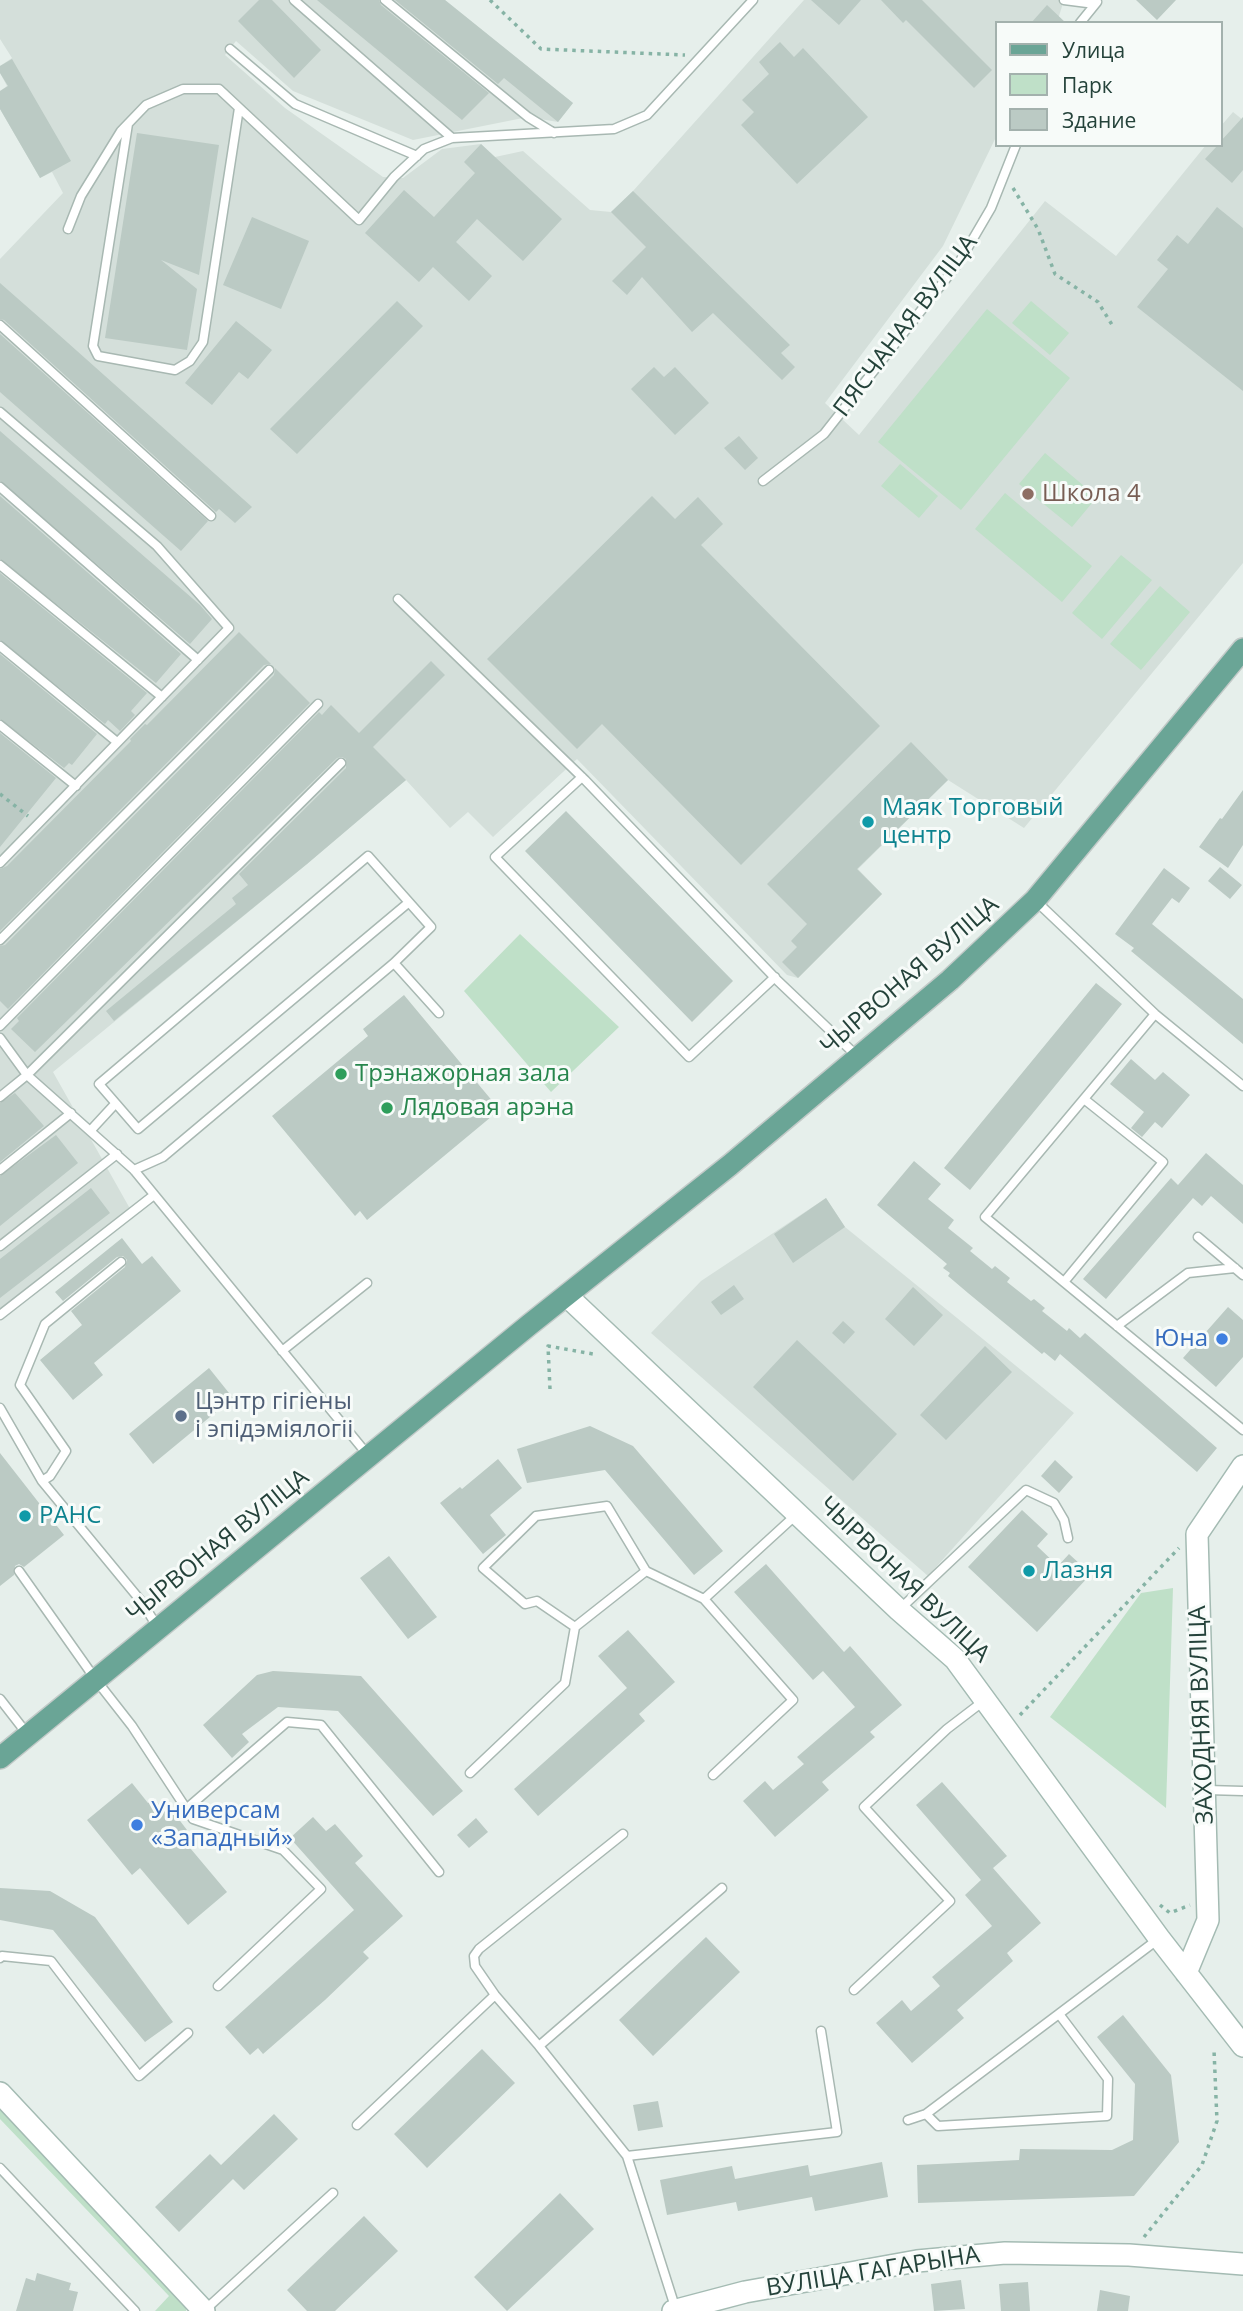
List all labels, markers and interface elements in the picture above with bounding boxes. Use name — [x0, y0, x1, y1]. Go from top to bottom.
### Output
legend — [995, 21, 1222, 147]
text: Улица — [1062, 36, 1125, 64]
text: Парк — [1062, 71, 1113, 99]
text: Здание — [1062, 106, 1136, 134]
street label: ПЯСЧАНАЯ ВУЛІЦА — [828, 229, 984, 423]
place label: Школа 4 — [1042, 480, 1141, 508]
marker: Школа 4 — [1020, 486, 1036, 502]
place label: Маяк Торговый центр — [882, 794, 1063, 850]
marker: Маяк Торговый центр — [860, 814, 876, 830]
street label: ЧЫРВОНАЯ ВУЛІЦА — [815, 891, 1005, 1061]
place label: Трэнажорная зала — [355, 1060, 570, 1088]
marker: Трэнажорная зала — [333, 1066, 349, 1082]
place label: Лядовая арэна — [401, 1094, 574, 1122]
marker: Лядовая арэна — [379, 1100, 395, 1116]
place label: Юна — [1154, 1325, 1208, 1353]
marker: Юна — [1214, 1331, 1230, 1347]
place label: Цэнтр гігіены і эпідэміялогіі — [195, 1388, 353, 1444]
marker: Цэнтр гігіены і эпідэміялогіі — [173, 1408, 189, 1424]
street label: ЧЫРВОНАЯ ВУЛІЦА — [121, 1463, 315, 1629]
street label: ЧЫРВОНАЯ ВУЛІЦА — [812, 1491, 996, 1669]
place label: РАНС — [39, 1502, 101, 1530]
marker: РАНС — [17, 1508, 33, 1524]
place label: Лазня — [1043, 1557, 1113, 1585]
marker: Лазня — [1021, 1563, 1037, 1579]
street label: ЗАХОДНЯЯ ВУЛІЦА — [1184, 1605, 1220, 1825]
place label: Универсам «Западный» — [151, 1797, 293, 1853]
marker: Универсам «Западный» — [129, 1817, 145, 1833]
street label: ВУЛІЦА ГАГАРЫНА — [764, 2241, 982, 2303]

